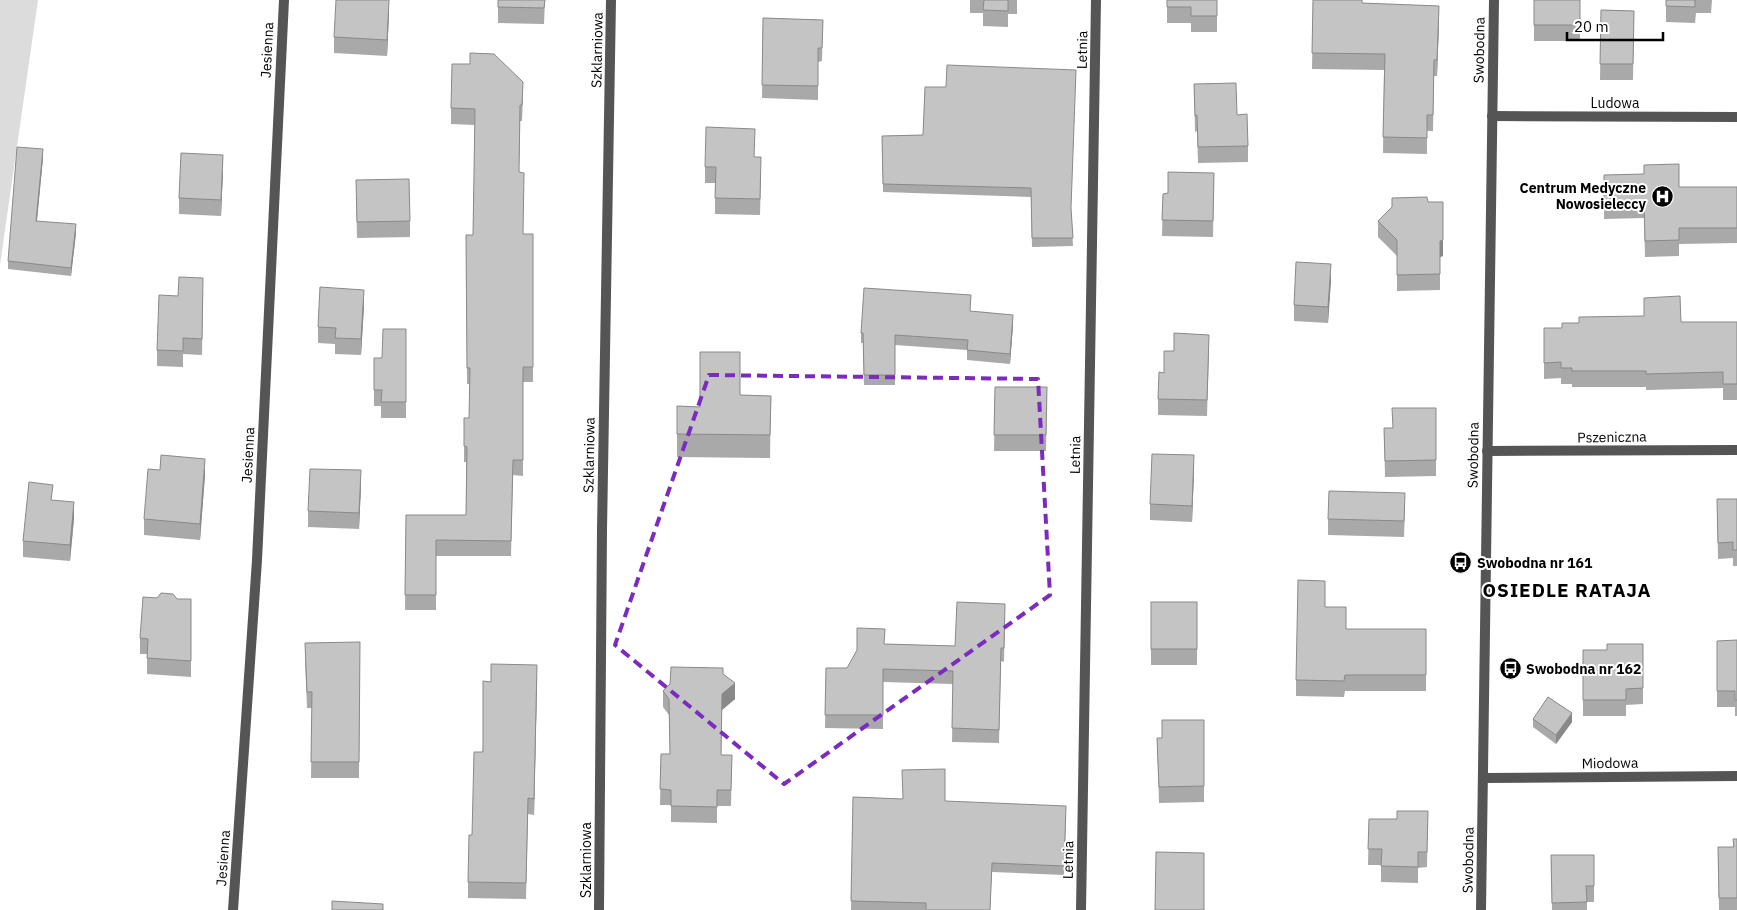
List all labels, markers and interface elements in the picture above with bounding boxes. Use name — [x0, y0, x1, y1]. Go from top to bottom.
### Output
scale bar — [1567, 10, 1663, 42]
street label: Szklarniowa — [587, 11, 607, 88]
street label: Swobodna — [1469, 16, 1489, 83]
text: 20 m — [1574, 17, 1609, 36]
street label: Jesienna — [257, 21, 277, 79]
street label: Letnia — [1073, 30, 1091, 69]
street label: Ludowa — [1591, 94, 1640, 112]
place label: Centrum Medyczne Nowosieleccy — [1520, 179, 1647, 213]
hospital icon: Centrum Medyczne Nowosieleccy — [1650, 184, 1674, 208]
street label: Szklarniowa — [579, 416, 599, 493]
street label: Swobodna — [1463, 421, 1483, 488]
street label: Jesienna — [238, 426, 258, 484]
street label: Pszeniczna — [1577, 427, 1647, 447]
street label: Letnia — [1066, 435, 1084, 474]
bus stop icon: Swobodna nr 161 — [1449, 551, 1473, 575]
place label: Swobodna nr 161 — [1477, 554, 1593, 572]
district label: OSIEDLE RATAJA — [1483, 578, 1651, 602]
bus stop icon: Swobodna nr 162 — [1498, 657, 1522, 681]
place label: Swobodna nr 162 — [1526, 660, 1641, 678]
street label: Miodowa — [1581, 753, 1639, 772]
street label: Szklarniowa — [577, 822, 595, 898]
street label: Swobodna — [1458, 826, 1478, 893]
street label: Jesienna — [212, 829, 234, 887]
street label: Letnia — [1059, 840, 1077, 879]

